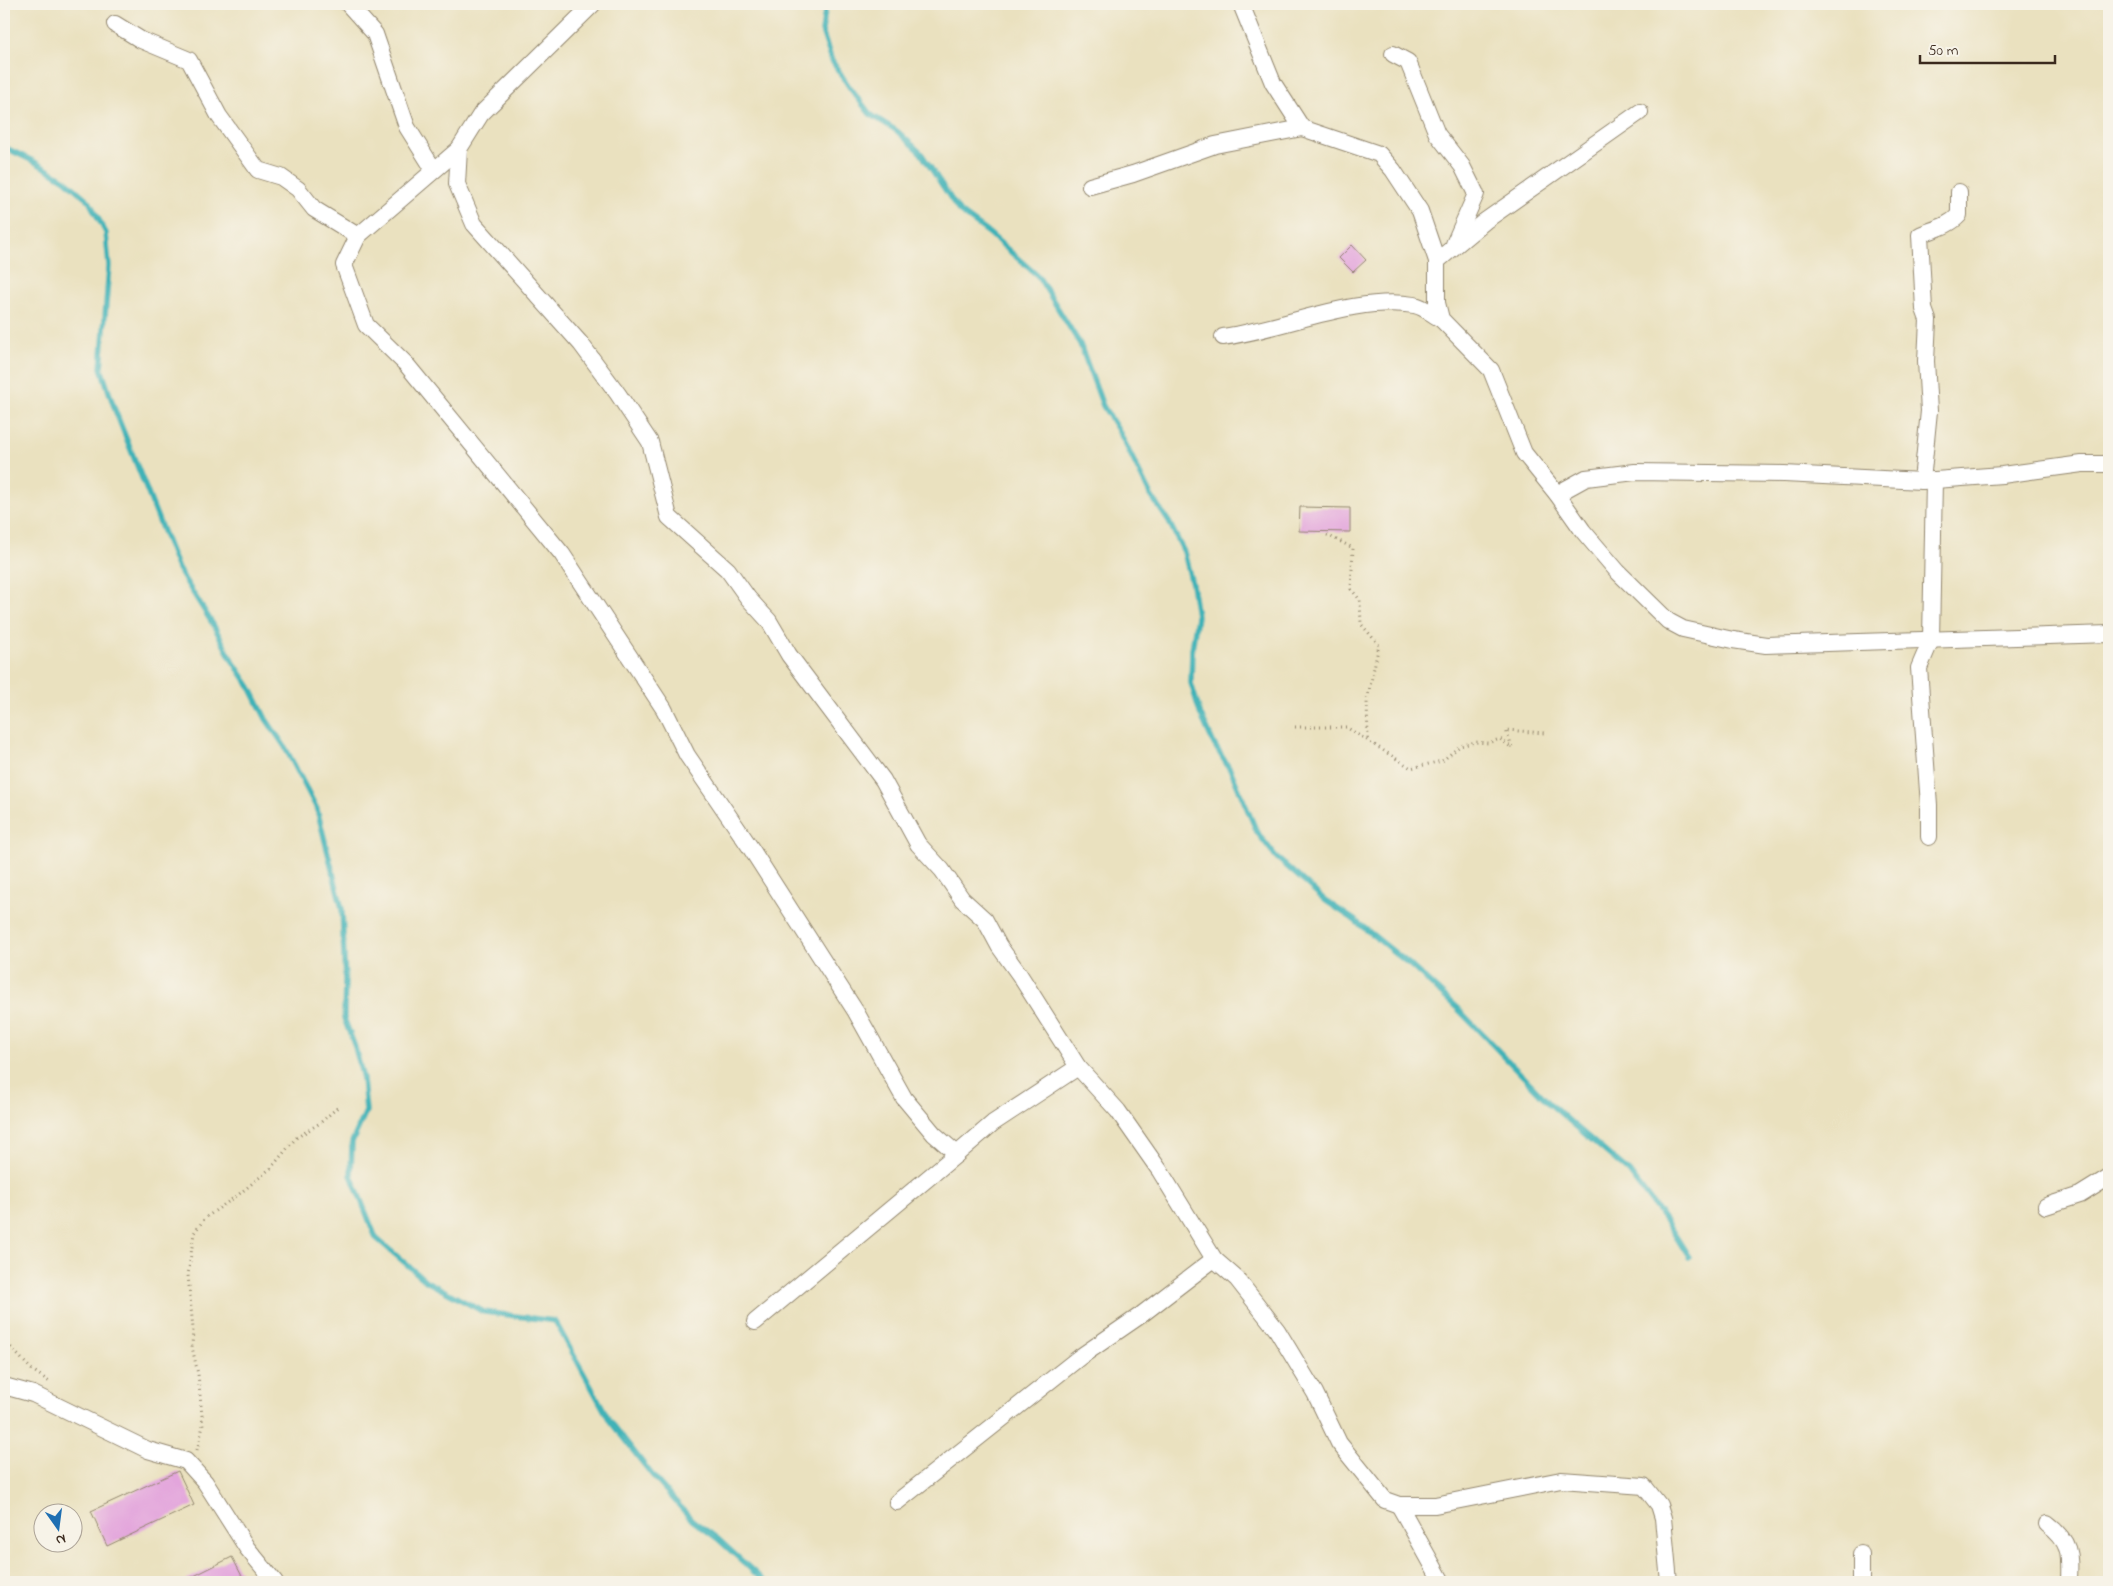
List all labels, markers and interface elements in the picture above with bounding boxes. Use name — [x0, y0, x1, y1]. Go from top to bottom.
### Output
scale bar — [1920, 32, 2056, 64]
text: 50 m — [1928, 40, 1959, 62]
north arrow — [32, 1504, 82, 1554]
text: N — [54, 1528, 68, 1550]

